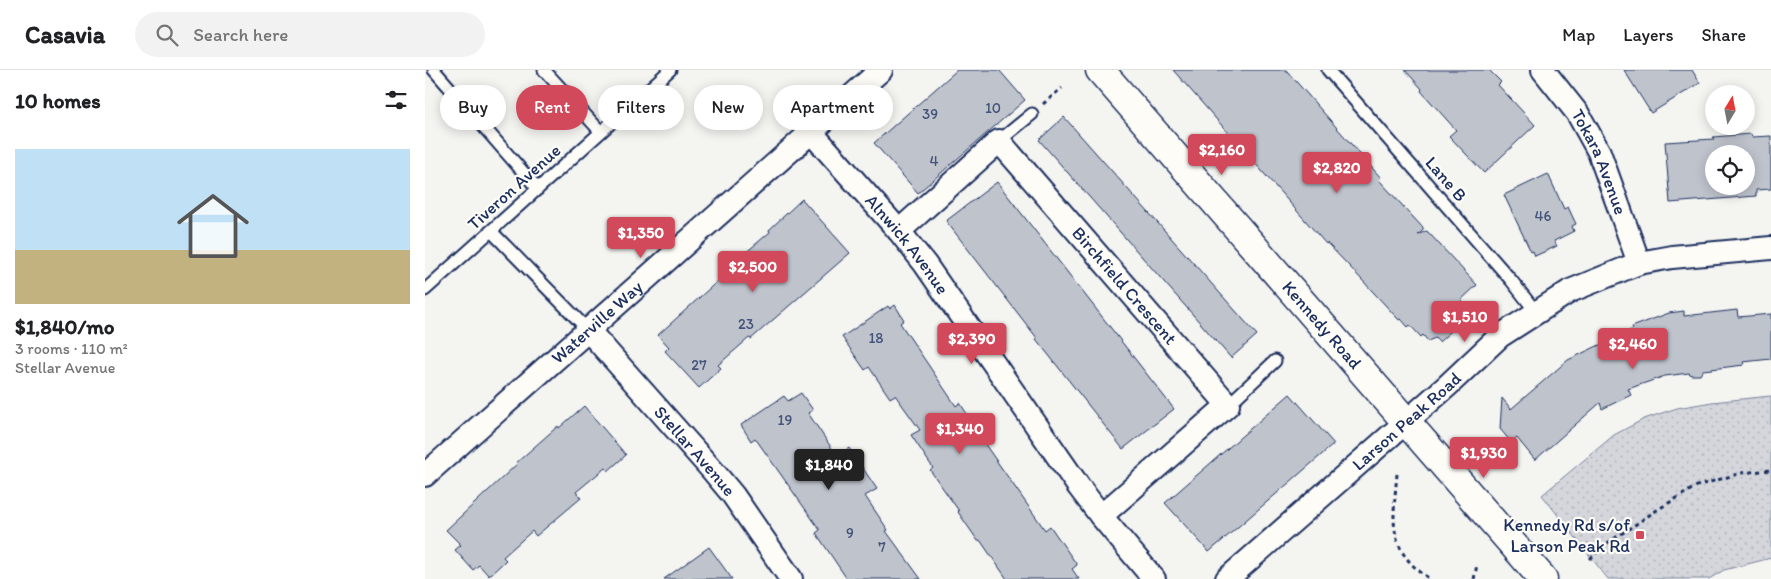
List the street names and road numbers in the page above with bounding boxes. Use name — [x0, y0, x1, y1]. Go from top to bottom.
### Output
street label: Tokara Avenue — [1567, 105, 1632, 218]
street label: Tiveron Avenue — [463, 139, 565, 235]
street label: Lane B — [1420, 152, 1472, 206]
street label: Alnwick Avenue — [861, 190, 954, 299]
street label: Birchfield Crescent — [1067, 222, 1182, 349]
street label: Waterville Way — [547, 276, 648, 369]
street label: Kennedy Road — [1278, 276, 1366, 374]
street label: Larson Peak Road — [1347, 367, 1466, 475]
street label: Stellar Avenue — [649, 401, 740, 501]

